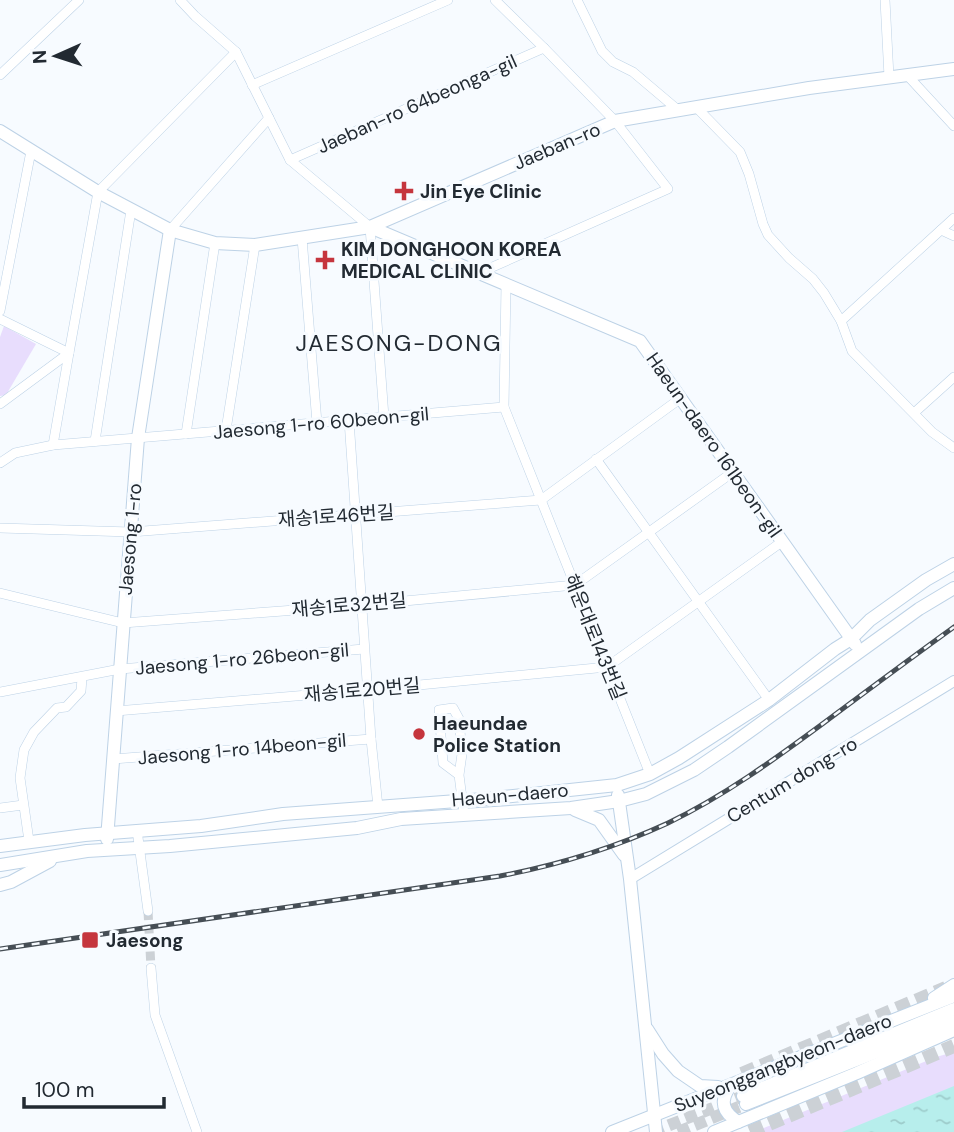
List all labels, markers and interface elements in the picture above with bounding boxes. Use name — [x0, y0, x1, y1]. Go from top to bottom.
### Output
north arrow — [21, 21, 91, 91]
text: N — [27, 49, 52, 64]
street label: Jaeban-ro 64beonga-gil — [313, 49, 521, 159]
street label: Jaeban-ro — [510, 117, 604, 175]
place label: Jin Eye Clinic — [420, 179, 542, 204]
marker: Jin Eye Clinic — [394, 181, 414, 201]
place label: KIM DONGHOON KOREA MEDICAL CLINIC — [341, 237, 562, 284]
marker: KIM DONGHOON KOREA MEDICAL CLINIC — [315, 250, 335, 270]
district label: JAESONG-DONG — [296, 328, 502, 358]
street label: Haeun-daero 161beon-gil — [641, 348, 787, 542]
street label: Jaesong 1-ro 60beon-gil — [212, 401, 430, 445]
street label: Jaesong 1-ro — [113, 482, 147, 596]
street label: 재송1로46번길 — [277, 499, 395, 533]
street label: 해운대로143번길 — [558, 570, 632, 704]
street label: 재송1로32번길 — [290, 588, 408, 622]
street label: Jaesong 1-ro 26beon-gil — [134, 637, 350, 681]
street label: 재송1로20번길 — [303, 672, 421, 708]
place label: Haeundae Police Station — [433, 711, 561, 758]
marker: Haeundae Police Station — [411, 726, 427, 742]
street label: Jaesong 1-ro 14beon-gil — [137, 727, 347, 771]
street label: Centum dong-ro — [722, 731, 862, 829]
street label: Haeun-daero — [451, 777, 569, 813]
place label: Jaesong — [106, 928, 184, 953]
marker: Jaesong — [80, 930, 100, 950]
street label: Suyeonggangbyeon-daero — [670, 1008, 896, 1118]
scale bar — [24, 1066, 164, 1110]
text: 100 m — [35, 1076, 95, 1104]

